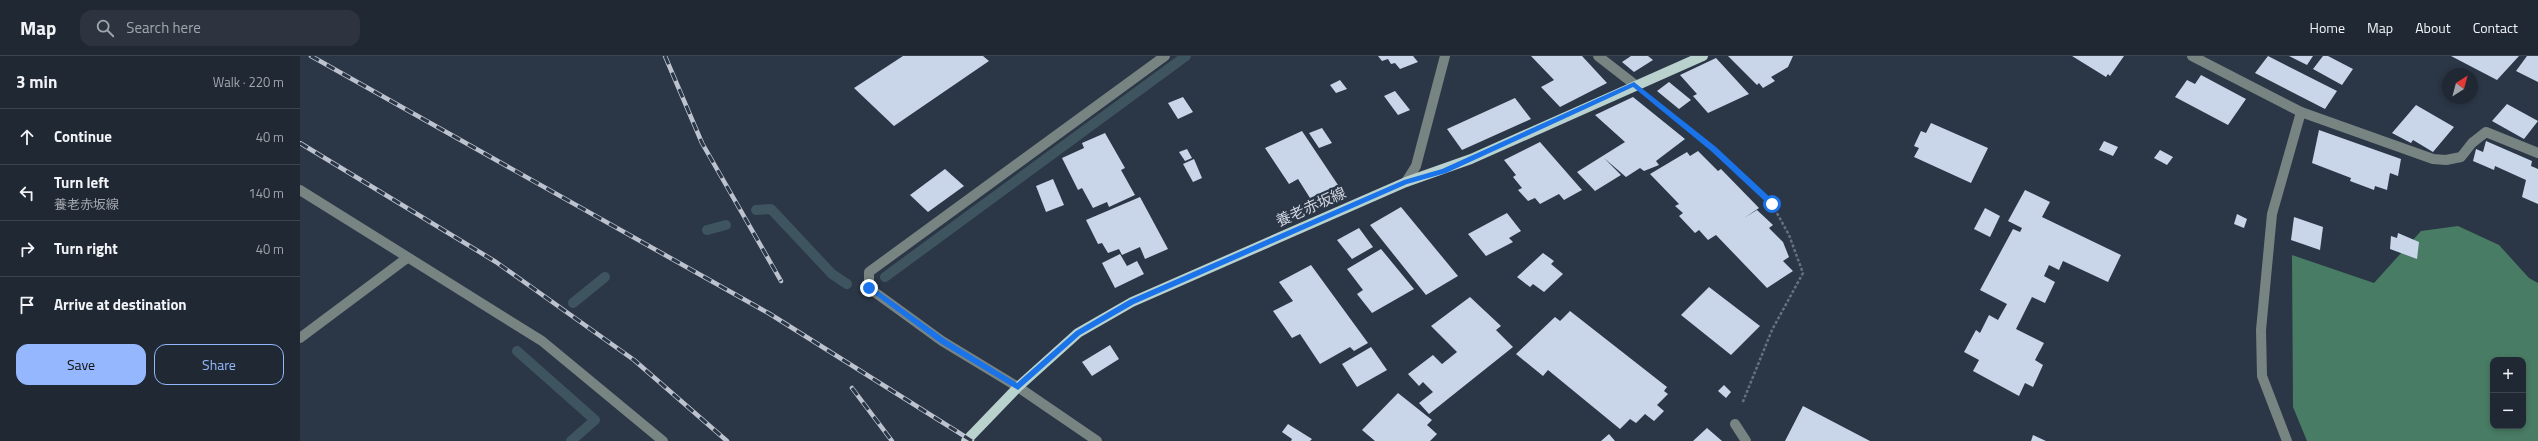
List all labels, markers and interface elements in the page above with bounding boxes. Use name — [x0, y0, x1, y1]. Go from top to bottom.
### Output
search box — [80, 10, 360, 46]
text: Map — [20, 13, 56, 42]
text: Search here — [126, 16, 201, 39]
icon: search — [94, 17, 116, 39]
text: Home — [2310, 17, 2345, 38]
text: Map — [2367, 17, 2393, 38]
text: About — [2415, 17, 2451, 38]
text: Contact — [2473, 17, 2518, 38]
north arrow — [2442, 68, 2478, 104]
text: 3 min — [16, 69, 57, 95]
text: Walk · 220 m — [213, 72, 284, 92]
text: Continue — [54, 125, 112, 148]
icon: ahead — [16, 126, 38, 148]
text: 40 m — [256, 127, 284, 147]
text: Turn left — [54, 171, 109, 194]
street label: 養老赤坂線 — [1272, 181, 1350, 232]
icon: left — [16, 182, 38, 204]
text: 140 m — [248, 183, 284, 203]
text: 養老赤坂線 — [54, 194, 119, 214]
route start — [1763, 195, 1781, 213]
text: Turn right — [54, 237, 118, 260]
icon: right — [16, 238, 38, 260]
text: 40 m — [256, 239, 284, 259]
route end — [860, 279, 878, 297]
text: Arrive at destination — [54, 293, 187, 316]
icon: arrive — [16, 294, 38, 316]
button: Save — [16, 344, 146, 385]
button: Share — [154, 344, 284, 385]
map controls — [2490, 357, 2526, 429]
button: + — [2490, 357, 2526, 393]
button: − — [2490, 393, 2526, 429]

